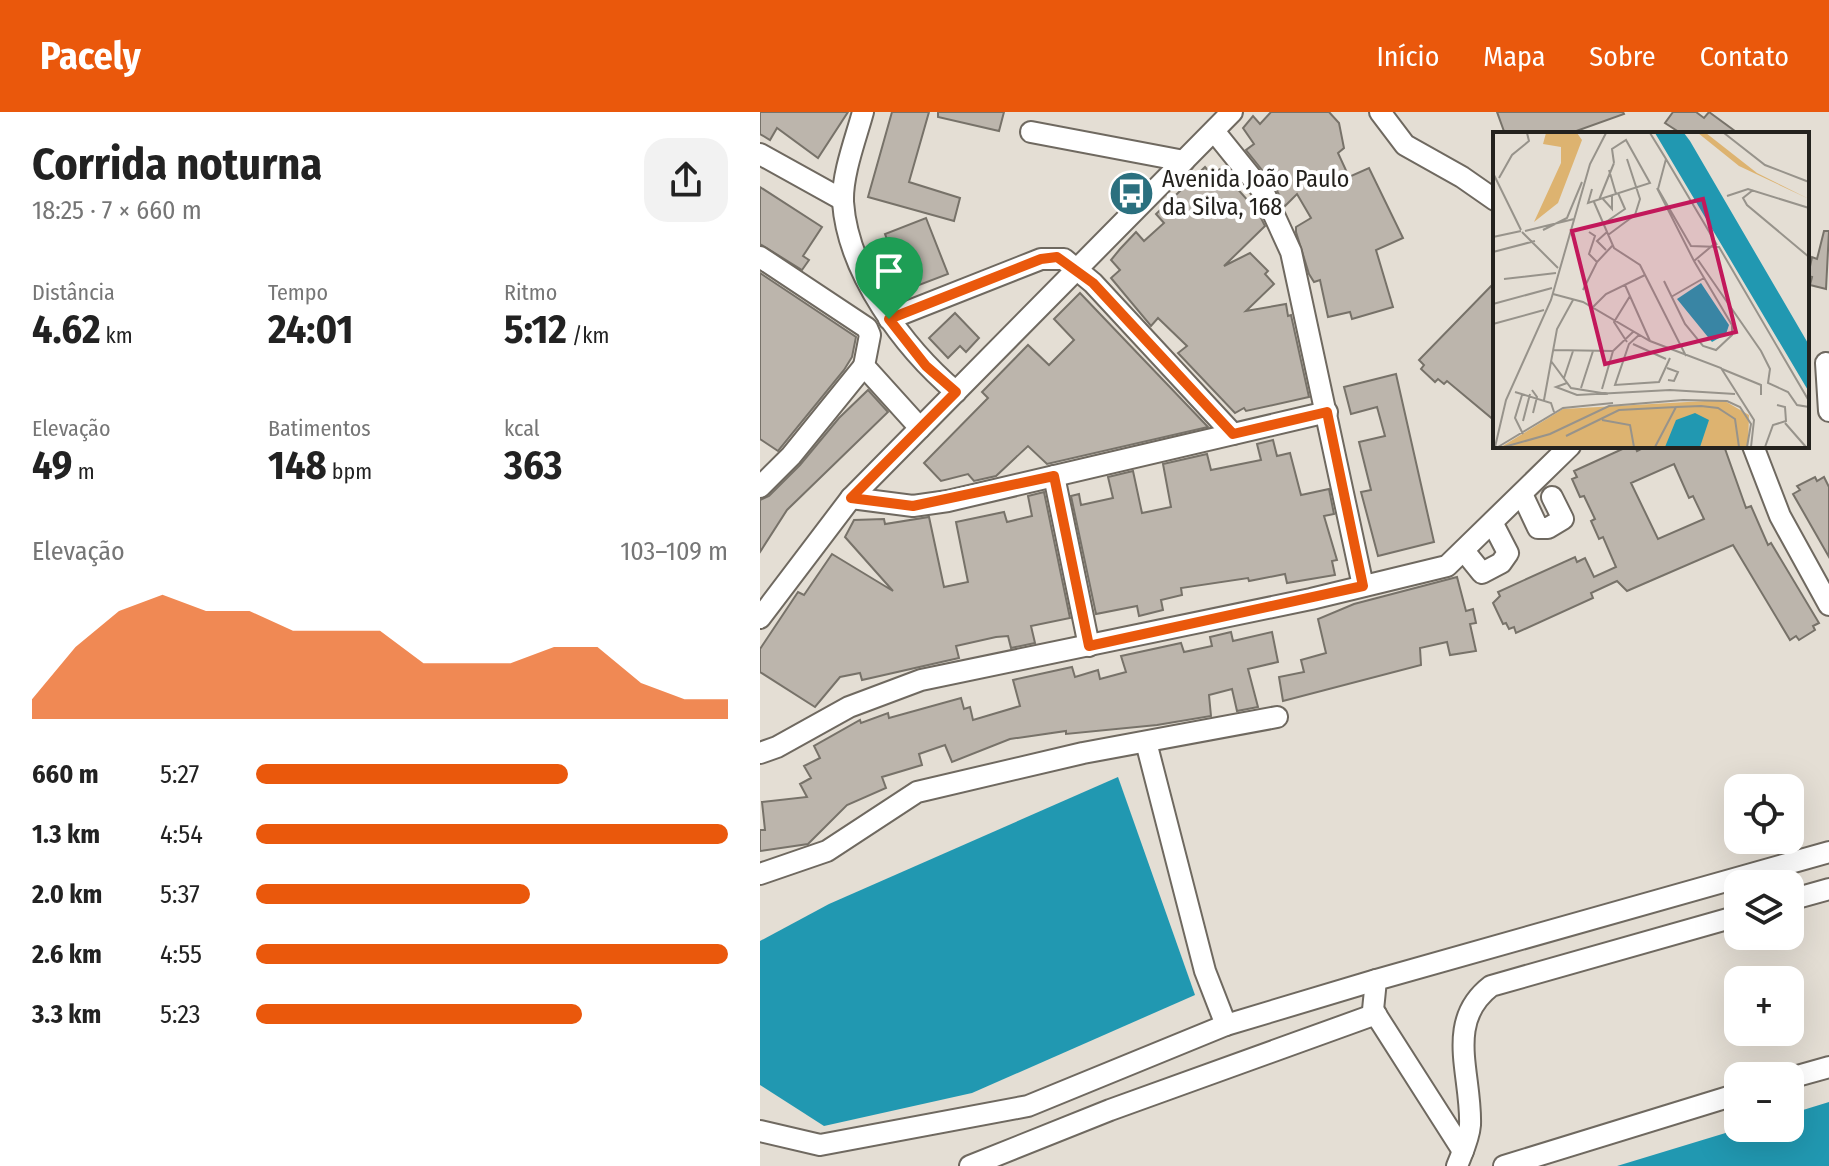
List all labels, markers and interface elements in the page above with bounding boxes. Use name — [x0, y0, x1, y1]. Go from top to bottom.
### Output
text: Pacely — [40, 33, 141, 79]
text: Início — [1376, 40, 1439, 73]
text: Mapa — [1483, 40, 1545, 73]
text: Sobre — [1589, 40, 1656, 73]
text: Contato — [1700, 40, 1789, 73]
inset map — [1493, 132, 1809, 448]
text: Corrida noturna — [32, 138, 322, 191]
button: share — [644, 138, 728, 222]
place label: Avenida João Paulo da Silva, 168 — [1162, 165, 1349, 221]
bus stop icon: Avenida João Paulo da Silva, 168 — [1107, 169, 1155, 217]
text: 18:25 · 7 × 660 m — [32, 195, 202, 226]
pin — [855, 237, 923, 319]
icon: arrive — [867, 249, 911, 293]
text: Distância — [32, 279, 115, 306]
text: Tempo — [268, 279, 328, 306]
text: Ritmo — [504, 279, 557, 306]
text: 4.62 — [32, 306, 100, 354]
text: 24:01 — [268, 306, 353, 354]
text: 5:12 — [504, 306, 567, 354]
text: km — [100, 322, 133, 349]
text: /km — [567, 322, 610, 349]
text: Elevação — [32, 415, 110, 442]
text: Batimentos — [268, 415, 371, 442]
text: kcal — [504, 415, 540, 442]
text: 49 — [32, 442, 73, 490]
text: 148 — [268, 442, 327, 490]
text: 363 — [504, 442, 562, 490]
text: m — [73, 458, 95, 485]
text: bpm — [327, 458, 372, 485]
text: Elevação — [32, 536, 125, 567]
text: 103–109 m — [620, 536, 728, 567]
text: 660 m — [32, 759, 99, 790]
text: 5:27 — [160, 759, 199, 790]
map controls — [1724, 774, 1804, 1142]
button: locate — [1724, 774, 1804, 854]
text: 1.3 km — [32, 819, 100, 850]
text: 4:54 — [160, 819, 203, 850]
button: layers — [1724, 870, 1804, 950]
text: 2.0 km — [32, 879, 102, 910]
text: 5:37 — [160, 879, 200, 910]
text: 2.6 km — [32, 939, 102, 970]
text: 4:55 — [160, 939, 202, 970]
button: + — [1724, 966, 1804, 1046]
text: 3.3 km — [32, 999, 101, 1030]
text: 5:23 — [160, 999, 201, 1030]
button: − — [1724, 1062, 1804, 1142]

